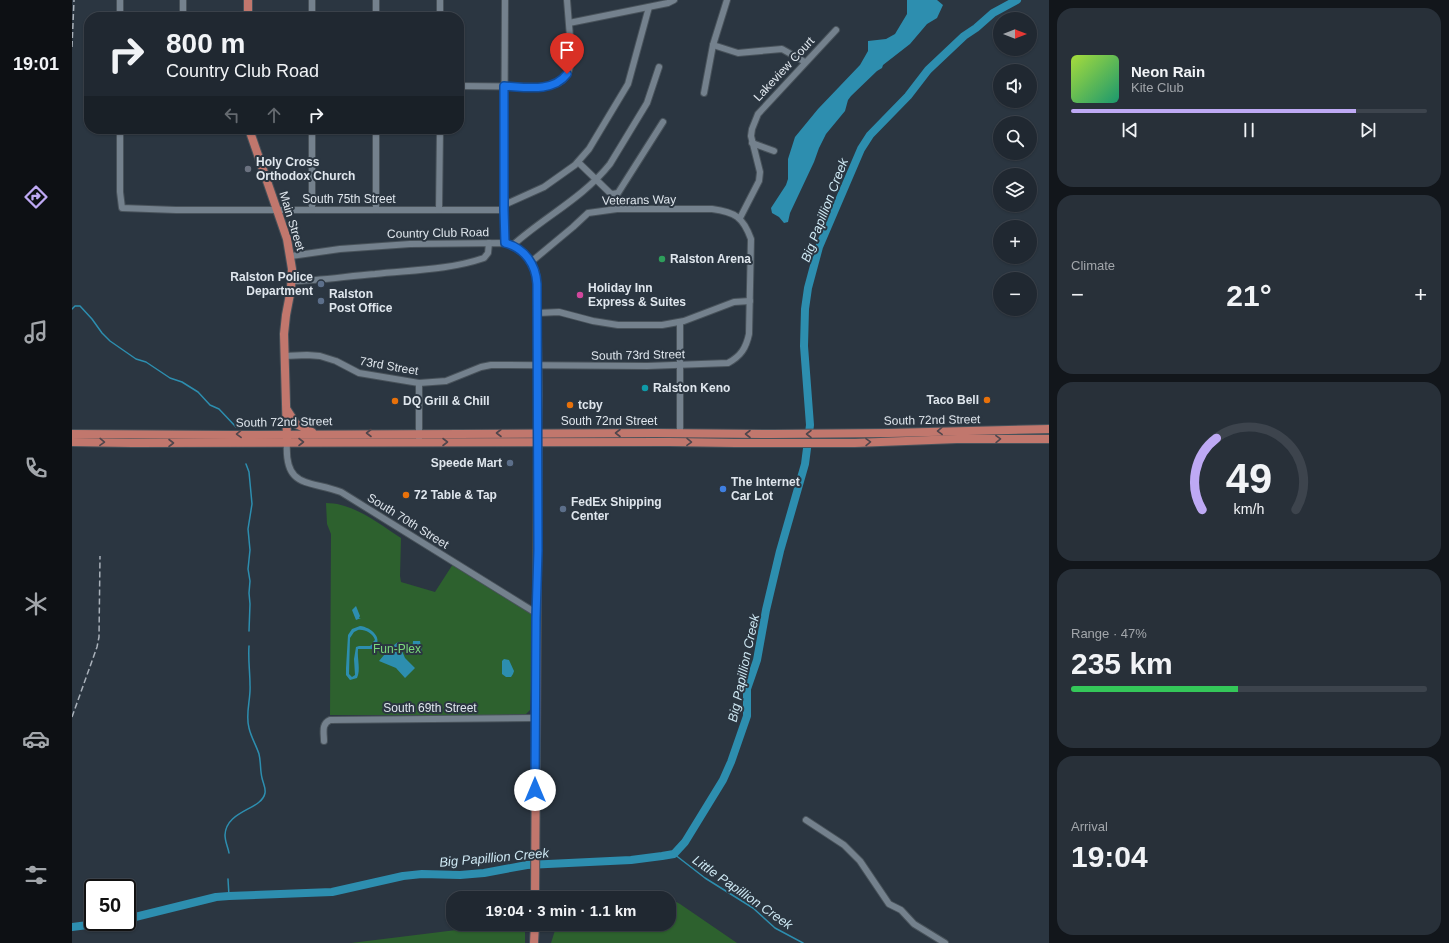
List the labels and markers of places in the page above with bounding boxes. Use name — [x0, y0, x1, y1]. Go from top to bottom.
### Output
pin — [550, 33, 584, 74]
place label: Holy Cross Orthodox Church — [256, 155, 355, 183]
marker: Holy Cross Orthodox Church — [243, 164, 253, 174]
place label: Ralston Arena — [670, 252, 751, 266]
marker: Ralston Arena — [657, 254, 667, 264]
place label: Ralston Police Department — [230, 270, 313, 298]
marker: Ralston Police Department — [316, 279, 326, 289]
place label: Holiday Inn Express & Suites — [588, 281, 686, 309]
place label: Ralston Post Office — [329, 287, 393, 315]
marker: Holiday Inn Express & Suites — [575, 290, 585, 300]
marker: Ralston Post Office — [316, 296, 326, 306]
place label: Ralston Keno — [653, 381, 730, 395]
marker: Ralston Keno — [640, 383, 650, 393]
place label: Taco Bell — [927, 393, 979, 407]
place label: DQ Grill & Chill — [403, 394, 490, 408]
marker: Taco Bell — [982, 395, 992, 405]
marker: DQ Grill & Chill — [390, 396, 400, 406]
place label: tcby — [578, 398, 603, 412]
marker: tcby — [565, 400, 575, 410]
place label: Speede Mart — [431, 456, 502, 470]
marker: Speede Mart — [505, 458, 515, 468]
place label: The Internet Car Lot — [731, 475, 800, 503]
marker: The Internet Car Lot — [718, 484, 728, 494]
place label: 72 Table & Tap — [414, 488, 497, 502]
marker: 72 Table & Tap — [401, 490, 411, 500]
place label: FedEx Shipping Center — [571, 495, 662, 523]
marker: FedEx Shipping Center — [558, 504, 568, 514]

